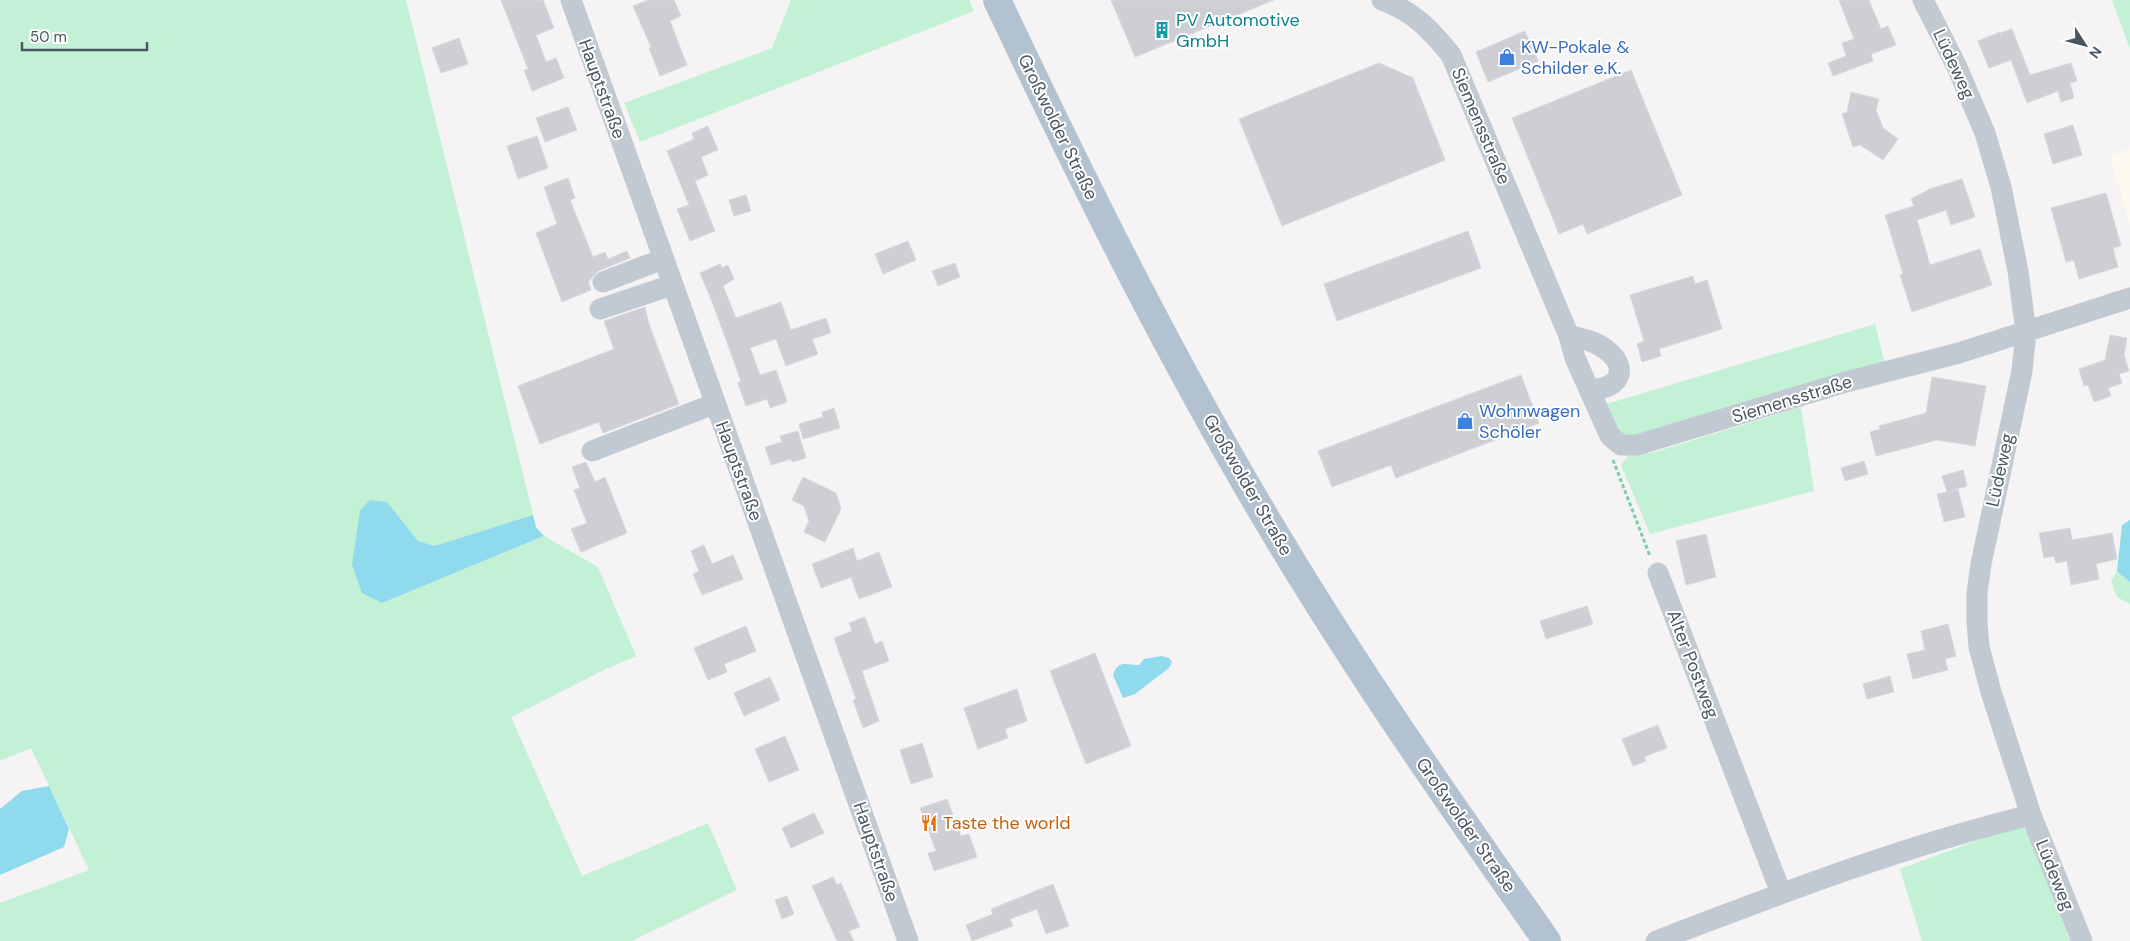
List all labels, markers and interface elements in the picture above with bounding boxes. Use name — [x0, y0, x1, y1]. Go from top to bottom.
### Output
place label: PV Automotive GmbH — [1176, 8, 1300, 53]
scale bar — [22, 20, 148, 52]
building icon: PV Automotive GmbH — [1152, 20, 1172, 40]
north arrow — [2060, 20, 2110, 70]
street label: Lüdeweg — [1927, 25, 1981, 103]
text: 50 m — [30, 27, 67, 47]
place label: KW-Pokale & Schilder e.K. — [1521, 35, 1630, 80]
street label: Hauptstraße — [573, 36, 631, 142]
text: N — [2085, 43, 2106, 62]
shop icon: KW-Pokale & Schilder e.K. — [1497, 47, 1517, 67]
street label: Großwolder Straße — [1012, 50, 1104, 204]
street label: Siemensstraße — [1446, 64, 1516, 188]
street label: Siemensstraße — [1729, 369, 1855, 429]
place label: Wohnwagen Schöler — [1479, 399, 1580, 444]
street label: Großwolder Straße — [1198, 410, 1298, 560]
shop icon: Wohnwagen Schöler — [1455, 411, 1475, 431]
street label: Hauptstraße — [710, 418, 768, 524]
street label: Lüdeweg — [1981, 431, 2019, 509]
street label: Alter Postweg — [1661, 606, 1725, 722]
street label: Großwolder Straße — [1410, 753, 1522, 897]
street label: Hauptstraße — [848, 799, 904, 905]
place label: Taste the world — [943, 811, 1070, 835]
restaurant icon: Taste the world — [919, 813, 939, 833]
street label: Lüdeweg — [2030, 836, 2080, 914]

